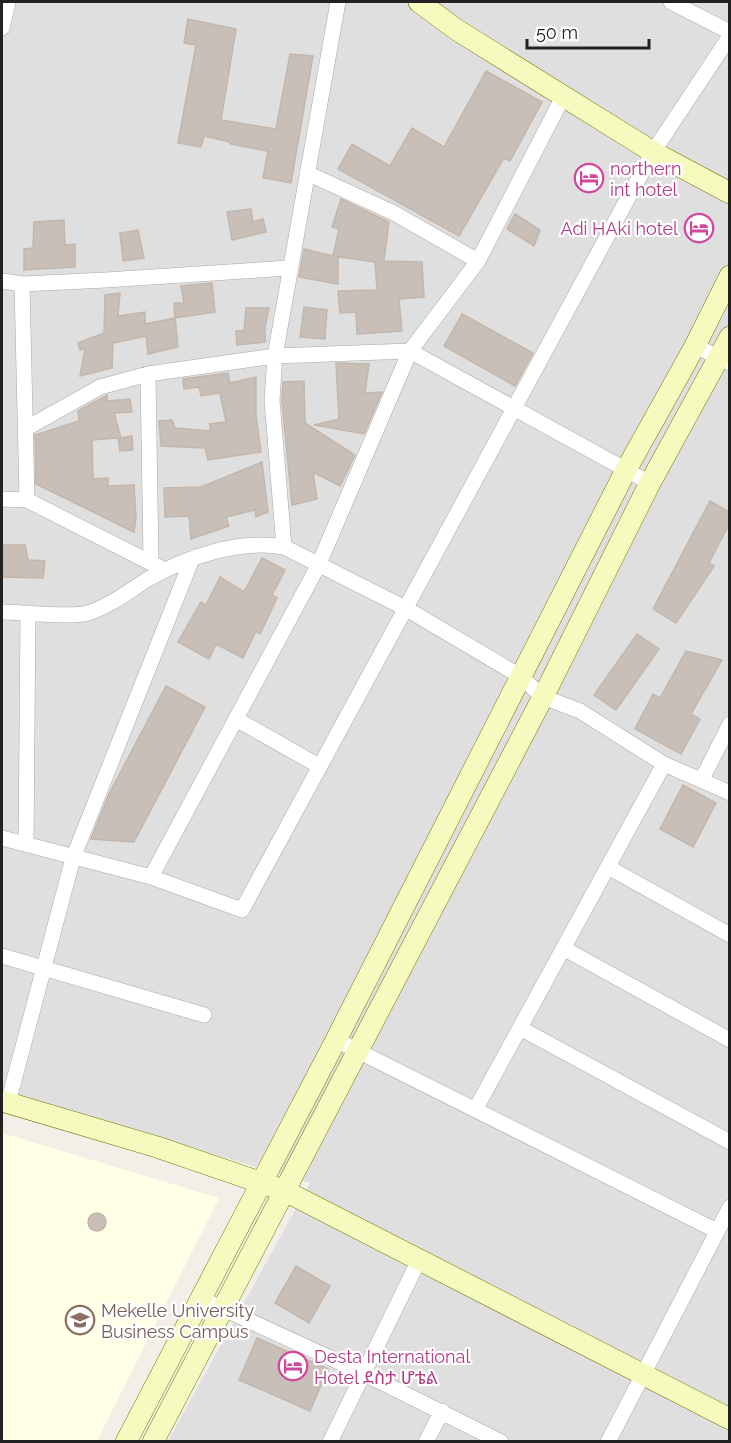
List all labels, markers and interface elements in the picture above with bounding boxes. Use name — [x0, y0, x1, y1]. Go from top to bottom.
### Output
scale bar — [527, 12, 648, 50]
text: 50 m — [536, 22, 578, 43]
place label: northern int hotel — [610, 158, 681, 200]
hotel icon: northern int hotel — [573, 162, 605, 194]
hotel icon: Adi HAki hotel — [683, 212, 715, 244]
place label: Adi HAki hotel — [560, 218, 678, 239]
place label: Mekelle University Business Campus — [101, 1300, 254, 1342]
school or university icon: Mekelle University Business Campus — [64, 1304, 96, 1336]
place label: Desta International Hotel ደስታ ሆቴል — [314, 1346, 470, 1388]
hotel icon: Desta International Hotel ደስታ ሆቴል — [277, 1350, 309, 1382]

